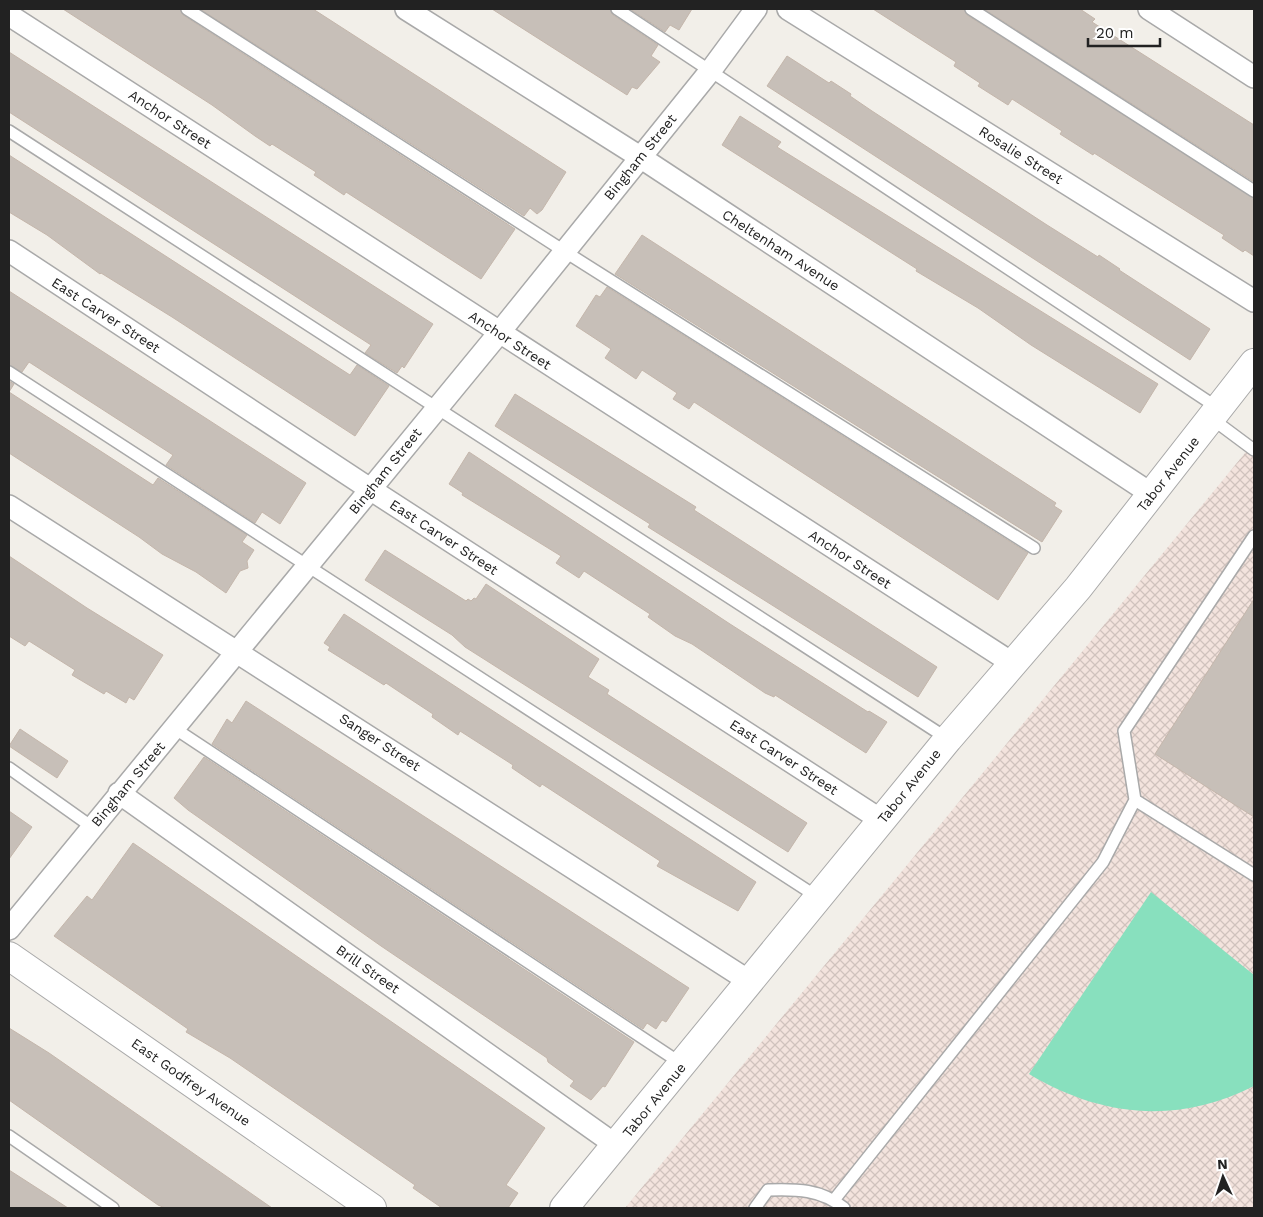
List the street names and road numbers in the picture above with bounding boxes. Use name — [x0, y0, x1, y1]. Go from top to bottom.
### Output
street label: Anchor Street — [126, 86, 214, 152]
street label: Bingham Street — [600, 111, 680, 203]
street label: Rosalie Street — [976, 123, 1066, 187]
street label: Cheltenham Avenue — [719, 206, 843, 294]
street label: East Carver Street — [49, 274, 163, 356]
street label: Anchor Street — [466, 307, 554, 373]
street label: Bingham Street — [345, 425, 425, 517]
street label: Tabor Avenue — [1134, 433, 1202, 515]
street label: East Carver Street — [387, 496, 501, 578]
street label: Anchor Street — [806, 526, 894, 592]
street label: Sanger Street — [337, 710, 424, 774]
street label: East Carver Street — [727, 716, 841, 798]
street label: Bingham Street — [88, 738, 168, 830]
street label: Tabor Avenue — [874, 746, 944, 826]
street label: Brill Street — [333, 941, 403, 997]
street label: East Godfrey Avenue — [128, 1035, 254, 1129]
street label: Tabor Avenue — [619, 1060, 689, 1140]

